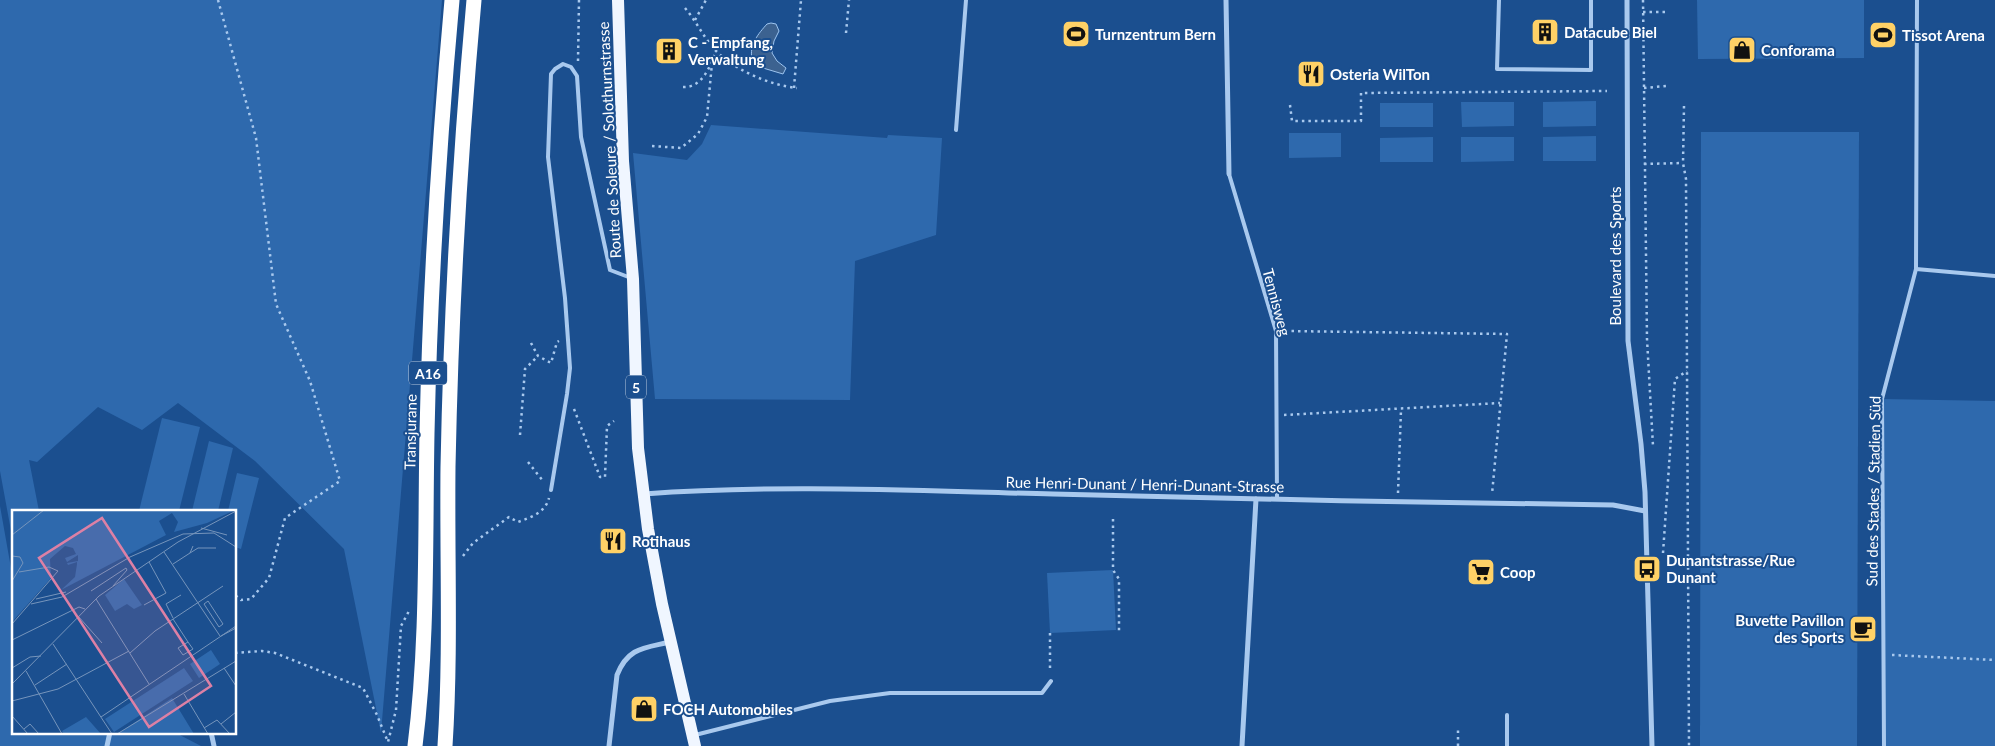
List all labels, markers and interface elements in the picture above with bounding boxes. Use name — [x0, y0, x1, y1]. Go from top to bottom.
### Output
building icon: Datacube Biel — [1530, 17, 1560, 47]
sports icon: Turnzentrum Bern — [1061, 19, 1091, 49]
sports icon: Tissot Arena — [1868, 20, 1898, 50]
street label: Route de Soleure / Solothurnstrasse — [594, 21, 624, 259]
place label: Datacube Biel — [1564, 23, 1657, 41]
place label: Turnzentrum Bern — [1095, 25, 1216, 43]
place label: Tissot Arena — [1902, 26, 1985, 44]
place label: C - Empfang, Verwaltung — [687, 33, 773, 68]
shop icon: Conforama — [1727, 35, 1757, 65]
building icon: C - Empfang, Verwaltung — [654, 36, 684, 66]
place label: Conforama — [1761, 41, 1835, 59]
restaurant icon: Osteria WilTon — [1296, 59, 1326, 89]
place label: Osteria WilTon — [1330, 65, 1430, 83]
street label: Boulevard des Sports — [1606, 186, 1624, 326]
street label: Tennisweg — [1259, 266, 1295, 338]
road number: A16 — [409, 362, 447, 384]
road number: 5 — [626, 376, 646, 398]
street label: Transjurane — [400, 394, 420, 470]
street label: Sud des Stades / Stadien Süd — [1862, 396, 1884, 586]
street label: Rue Henri-Dunant / Henri-Dunant-Strasse — [1006, 473, 1285, 495]
inset map — [12, 510, 236, 734]
restaurant icon: Rotihaus — [598, 526, 628, 556]
place label: Rotihaus — [632, 532, 691, 550]
place label: Dunantstrasse/Rue Dunant — [1666, 551, 1795, 586]
bus stop icon: Dunantstrasse/Rue Dunant — [1632, 554, 1662, 584]
supermarket icon: Coop — [1466, 557, 1496, 587]
place label: Coop — [1500, 563, 1536, 581]
place label: Buvette Pavillon des Sports — [1735, 611, 1844, 646]
cafe icon: Buvette Pavillon des Sports — [1848, 614, 1878, 644]
shop icon: FOCH Automobiles — [629, 694, 659, 724]
place label: FOCH Automobiles — [663, 700, 793, 718]

